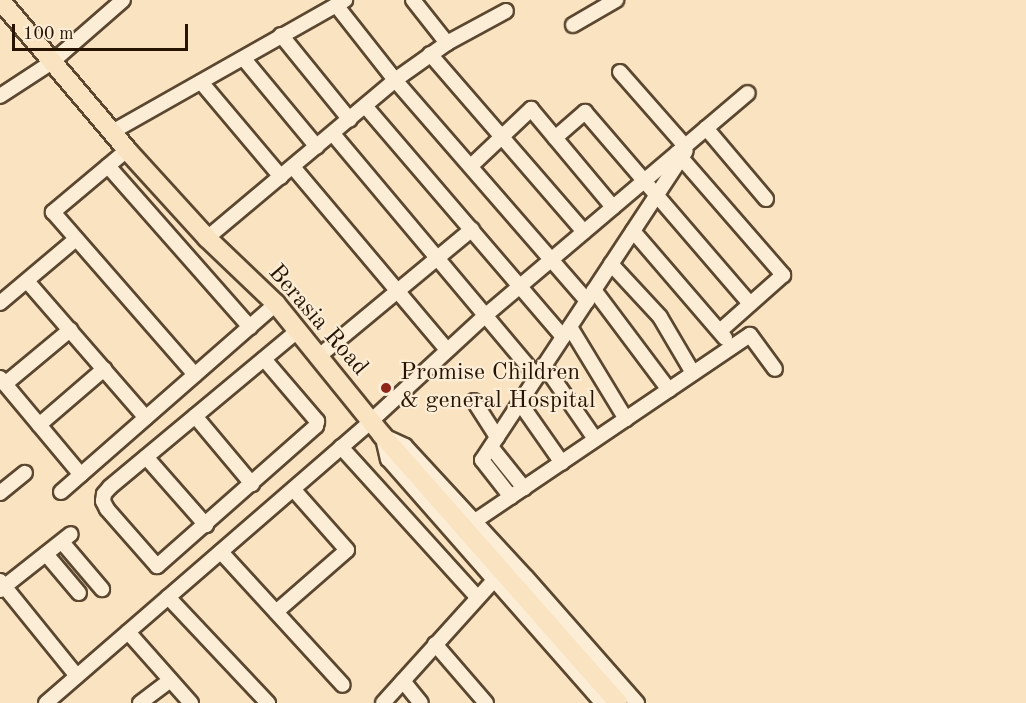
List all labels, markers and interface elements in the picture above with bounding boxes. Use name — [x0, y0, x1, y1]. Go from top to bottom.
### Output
scale bar — [15, 12, 190, 50]
text: 100 m — [23, 25, 74, 43]
street label: Berasia Road — [261, 259, 373, 383]
place label: Promise Children & general Hospital — [400, 360, 595, 416]
marker: Promise Children & general Hospital — [377, 379, 395, 397]

